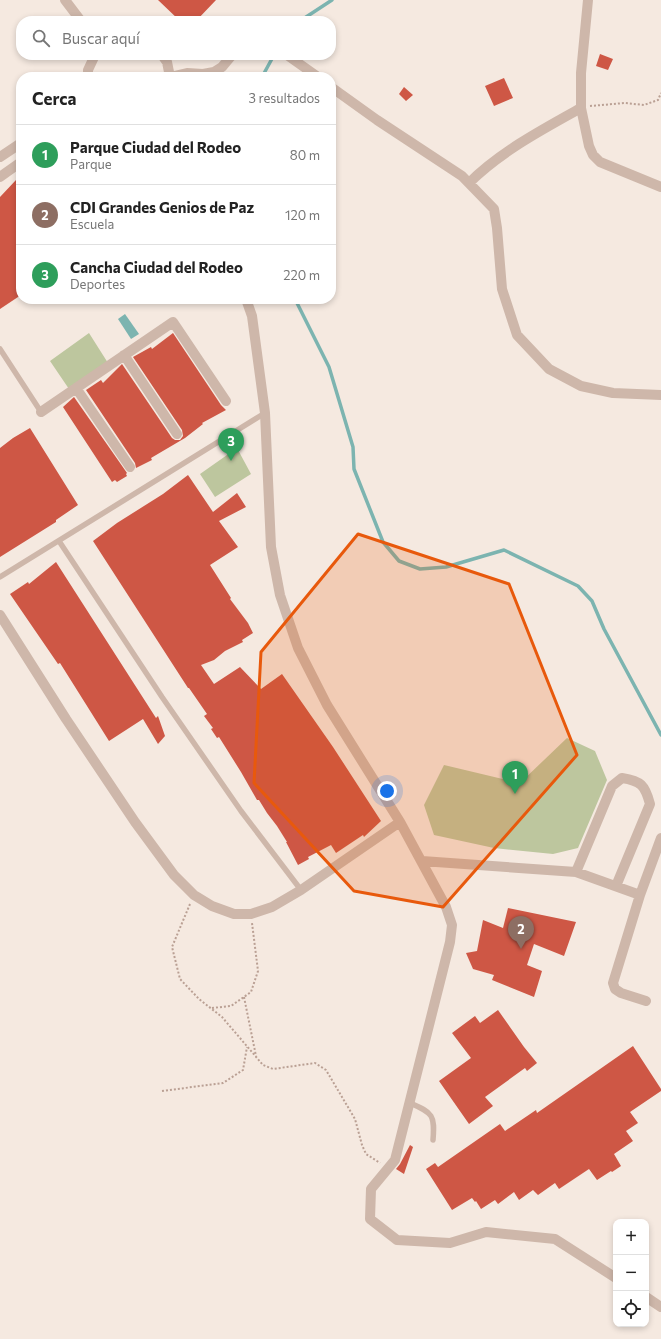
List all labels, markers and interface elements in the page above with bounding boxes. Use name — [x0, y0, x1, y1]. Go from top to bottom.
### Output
search box — [16, 16, 336, 60]
icon: search — [30, 27, 52, 49]
text: Buscar aquí — [62, 29, 140, 47]
text: Cerca — [32, 88, 77, 109]
text: 3 resultados — [249, 90, 320, 106]
text: Parque Ciudad del Rodeo — [70, 138, 241, 156]
text: 1 — [42, 147, 48, 163]
text: 80 m — [290, 147, 320, 163]
text: Parque — [70, 156, 112, 172]
text: CDI Grandes Genios de Paz — [70, 198, 254, 216]
text: 2 — [41, 207, 49, 223]
text: 120 m — [285, 207, 320, 223]
text: Escuela — [70, 216, 114, 232]
text: Cancha Ciudad del Rodeo — [70, 258, 243, 276]
text: 3 — [41, 267, 49, 283]
text: 220 m — [283, 267, 320, 283]
text: Deportes — [70, 276, 125, 292]
pin: 3 — [218, 428, 244, 461]
pin: 1 — [502, 761, 528, 794]
your location — [377, 781, 397, 801]
pin: 2 — [508, 916, 534, 949]
map controls — [613, 1219, 649, 1327]
button: + — [613, 1219, 649, 1255]
button: − — [613, 1255, 649, 1291]
button: locate — [613, 1291, 649, 1327]

